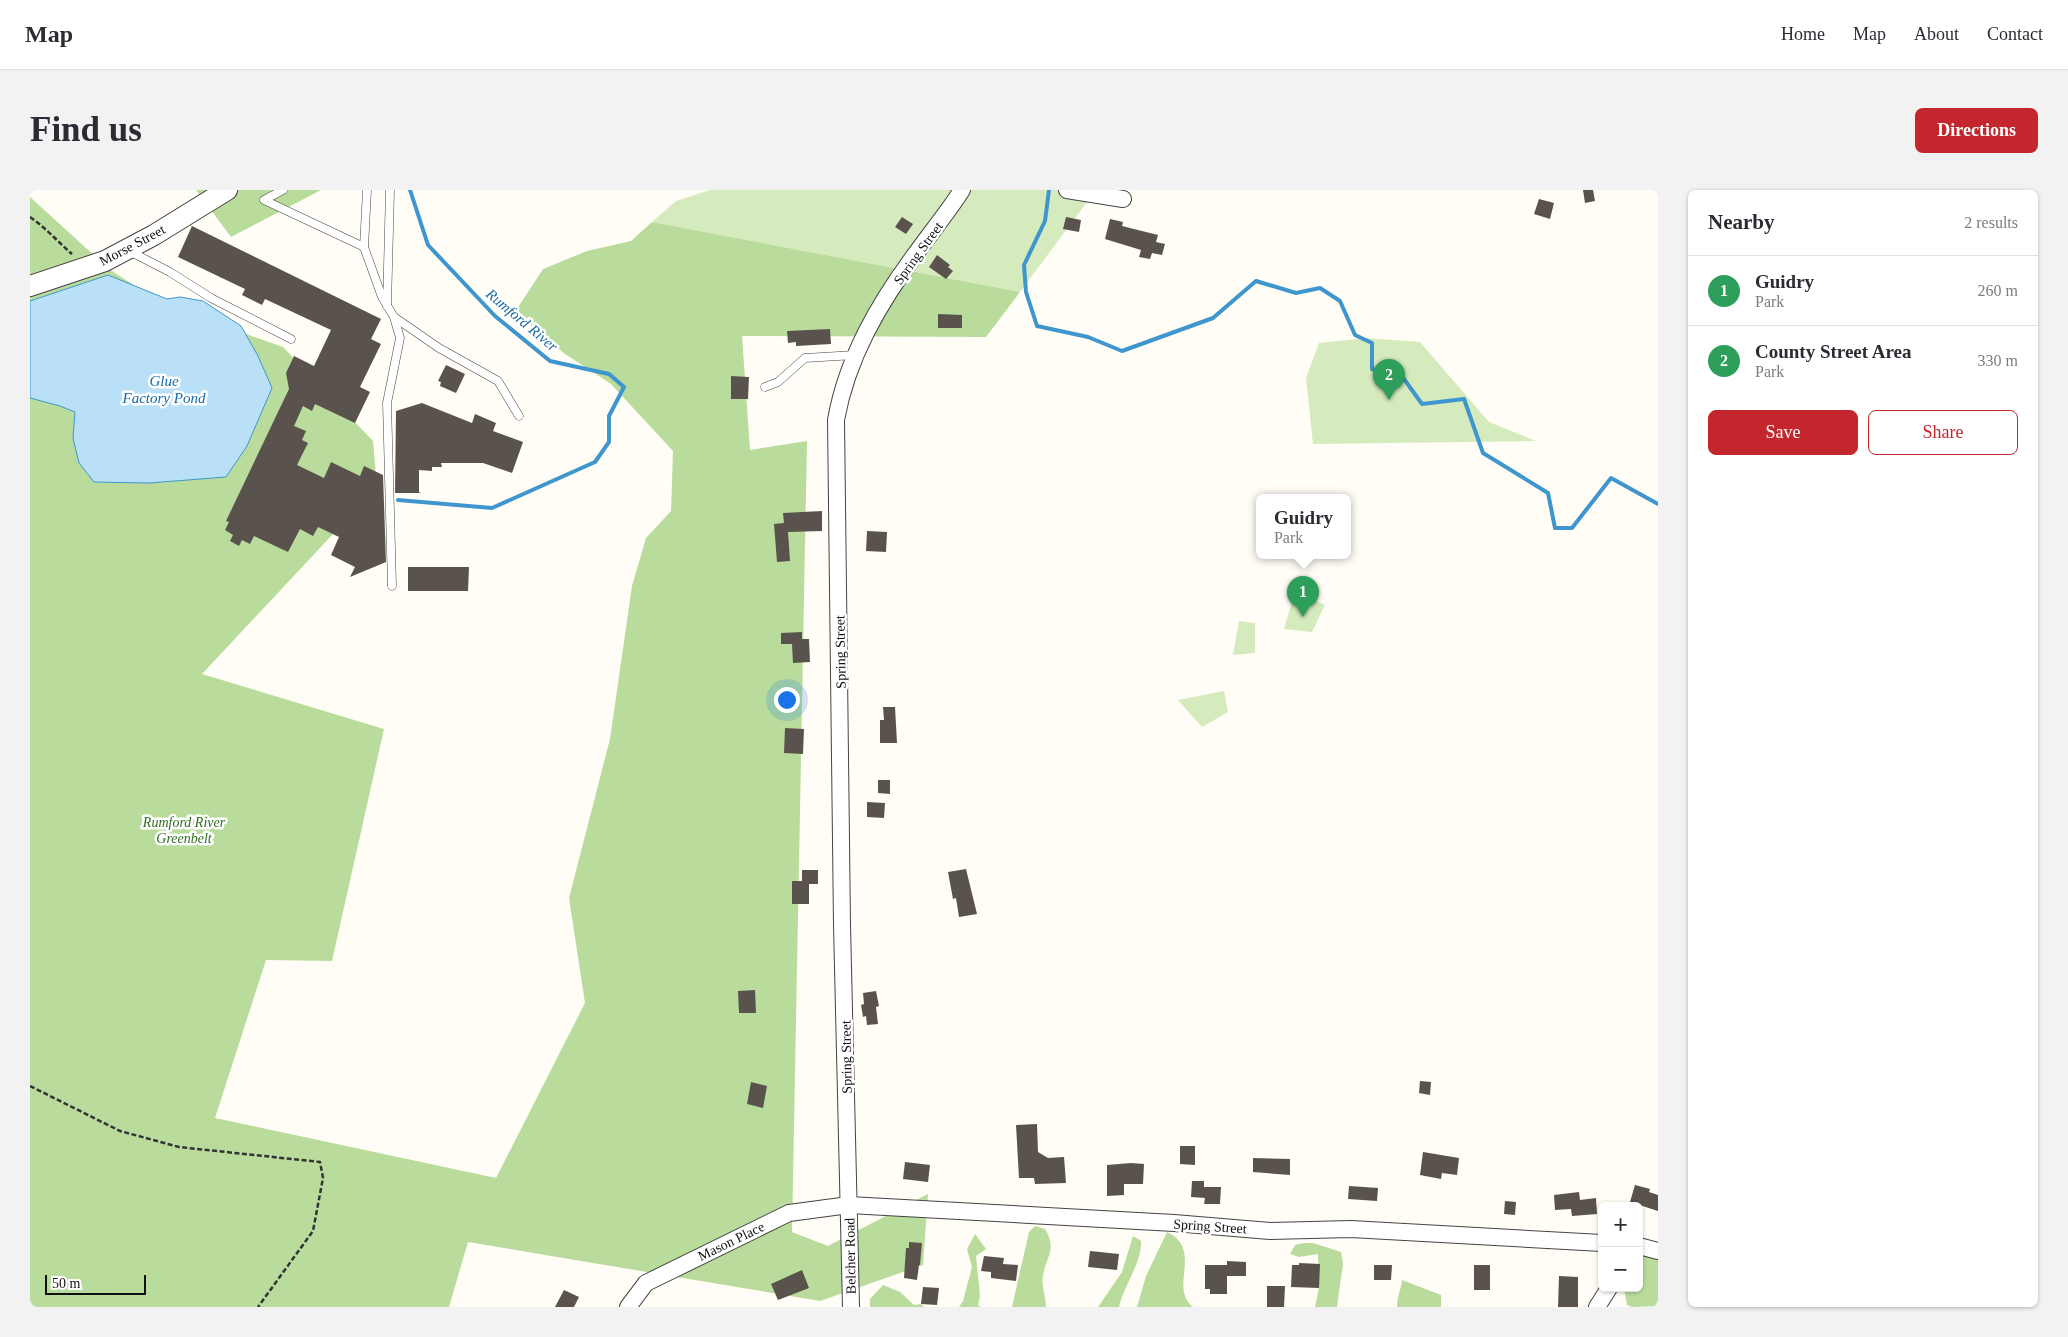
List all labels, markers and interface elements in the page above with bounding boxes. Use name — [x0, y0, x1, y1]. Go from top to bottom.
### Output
text: Map — [25, 21, 73, 47]
text: Home — [1781, 24, 1825, 44]
text: Map — [1853, 24, 1886, 44]
text: About — [1914, 24, 1959, 44]
text: Contact — [1987, 24, 2043, 44]
button: Directions — [1915, 108, 2038, 153]
text: Find us — [30, 110, 142, 149]
text: Nearby — [1708, 210, 1775, 234]
text: 2 results — [1964, 214, 2018, 231]
street label: Spring Street — [891, 219, 946, 287]
street label: Morse Street — [97, 222, 168, 269]
text: Guidry — [1755, 271, 1814, 292]
text: 1 — [1720, 282, 1728, 299]
text: 260 m — [1978, 282, 2018, 299]
water label: Rumford River — [482, 285, 561, 355]
text: Park — [1755, 293, 1784, 310]
text: County Street Area — [1755, 341, 1912, 362]
text: 2 — [1720, 352, 1728, 369]
text: 330 m — [1978, 352, 2018, 369]
pin: 2 — [1373, 359, 1405, 400]
text: Park — [1755, 363, 1784, 380]
water label: Glue Factory Pond — [122, 373, 206, 406]
button: Save — [1708, 410, 1858, 455]
button: Share — [1868, 410, 2018, 455]
popup — [1256, 494, 1351, 559]
text: Guidry — [1274, 507, 1333, 528]
text: Park — [1274, 529, 1303, 546]
pin: 1 — [1287, 576, 1319, 617]
street label: Spring Street — [832, 615, 849, 689]
your location — [774, 687, 800, 713]
park label: Rumford River Greenbelt — [142, 815, 226, 846]
street label: Spring Street — [838, 1020, 855, 1094]
map controls — [1598, 1202, 1643, 1292]
button: + — [1598, 1202, 1643, 1247]
street label: Spring Street — [1173, 1216, 1247, 1237]
street label: Belcher Road — [842, 1218, 859, 1294]
street label: Mason Place — [696, 1219, 767, 1264]
button: − — [1598, 1247, 1643, 1292]
scale bar — [45, 1272, 146, 1295]
text: 50 m — [52, 1276, 80, 1291]

